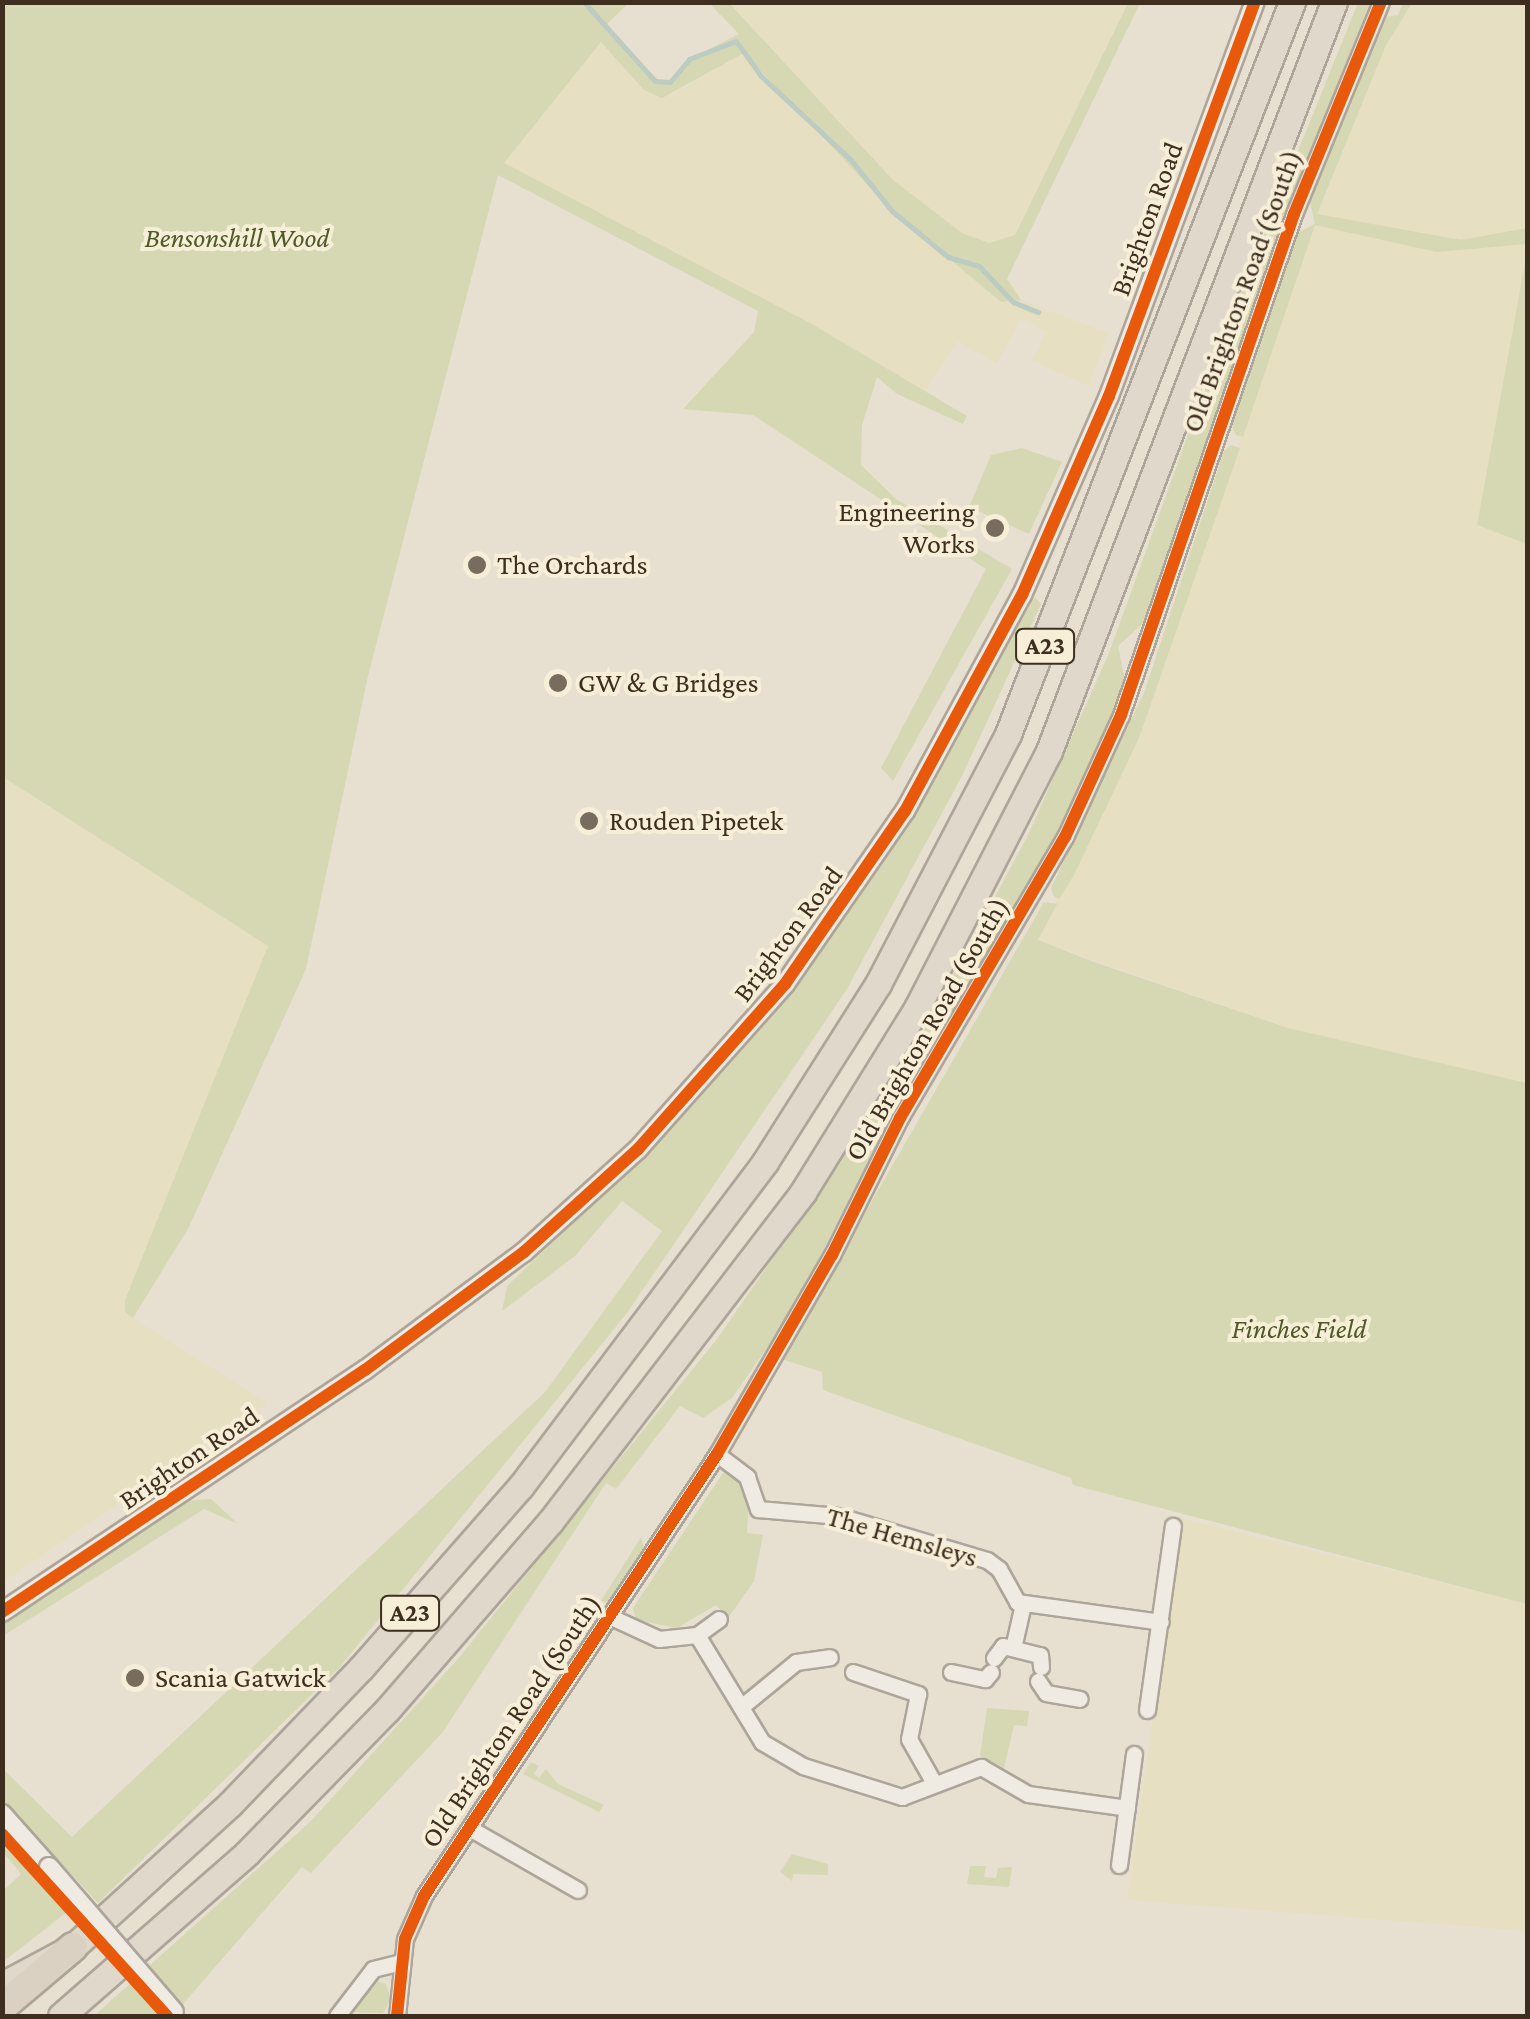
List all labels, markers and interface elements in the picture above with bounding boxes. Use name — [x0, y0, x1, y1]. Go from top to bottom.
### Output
street label: Brighton Road — [1104, 138, 1190, 300]
street label: Old Brighton Road (South) — [1175, 145, 1309, 437]
park label: Bensonshill Wood — [144, 221, 330, 255]
place label: Engineering Works — [838, 495, 975, 561]
marker: Engineering Works — [984, 517, 1006, 539]
place label: The Orchards — [497, 548, 648, 582]
marker: The Orchards — [466, 554, 488, 576]
road number: A23 — [1015, 626, 1075, 666]
place label: GW & G Bridges — [578, 666, 758, 700]
marker: GW & G Bridges — [547, 672, 569, 694]
place label: Rouden Pipetek — [609, 804, 783, 838]
marker: Rouden Pipetek — [578, 810, 600, 832]
street label: Brighton Road — [726, 860, 850, 1008]
street label: Old Brighton Road (South) — [838, 891, 1016, 1167]
park label: Finches Field — [1232, 1312, 1366, 1346]
street label: Brighton Road — [113, 1399, 265, 1517]
street label: The Hemsleys — [823, 1499, 981, 1575]
street label: Old Brighton Road (South) — [414, 1588, 608, 1854]
road number: A23 — [380, 1593, 440, 1633]
place label: Scania Gatwick — [155, 1661, 326, 1695]
marker: Scania Gatwick — [124, 1667, 146, 1689]

